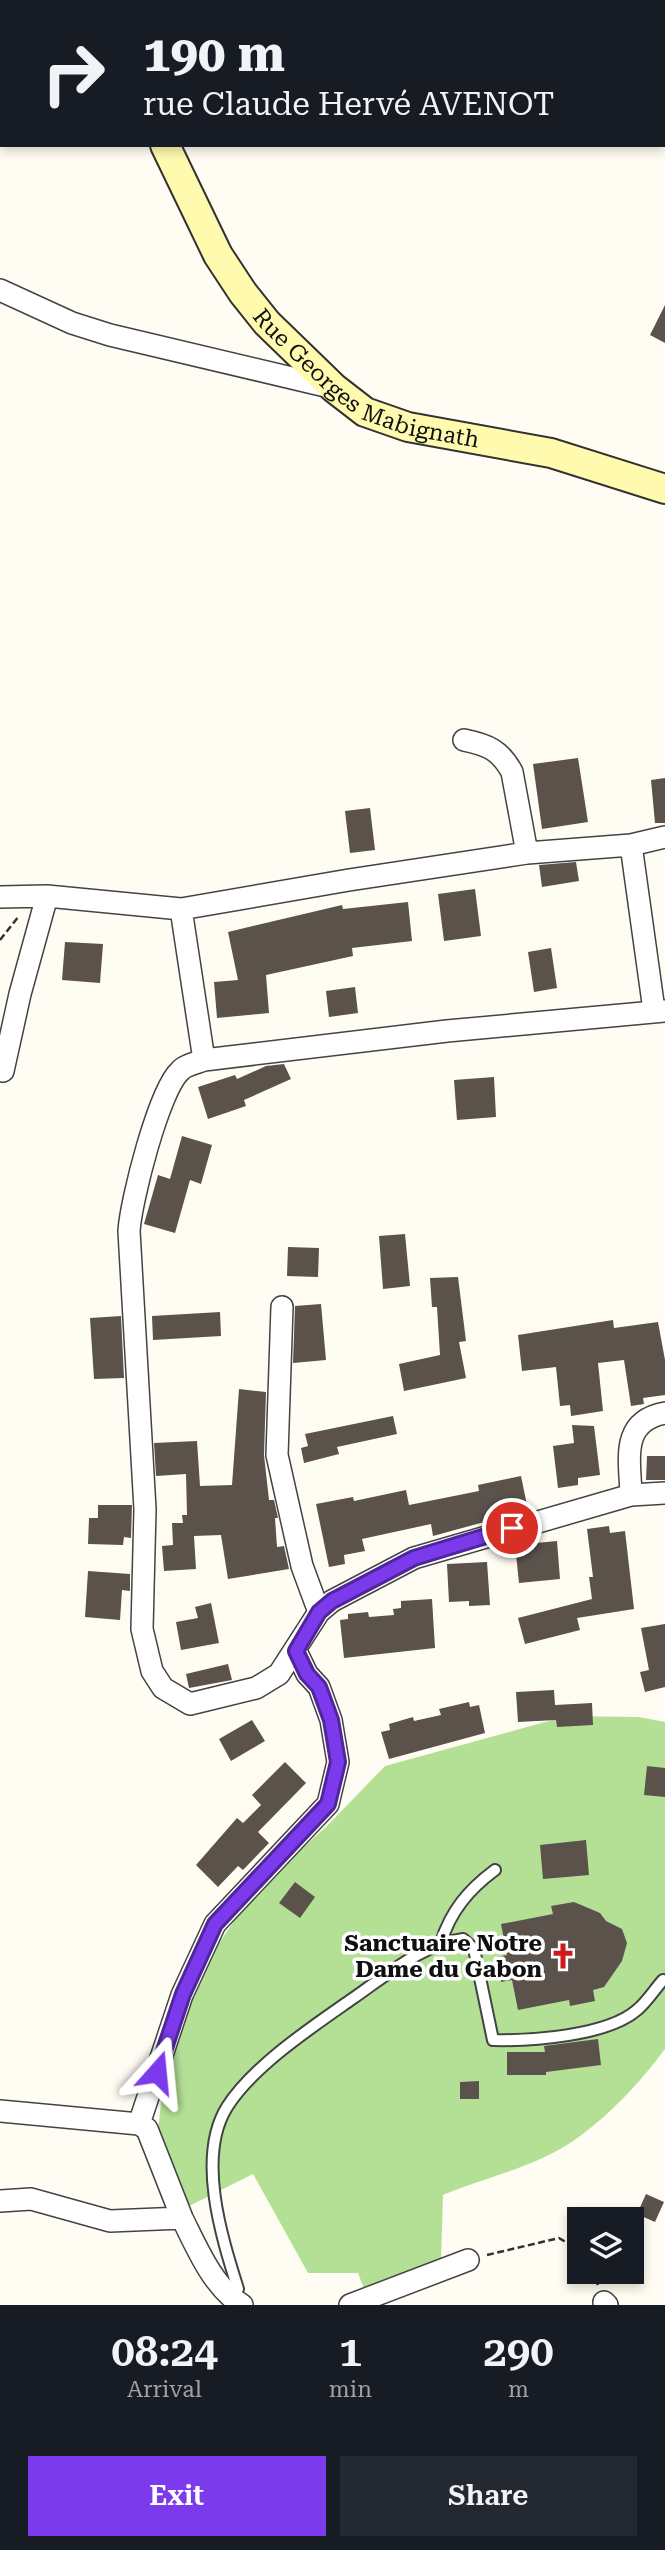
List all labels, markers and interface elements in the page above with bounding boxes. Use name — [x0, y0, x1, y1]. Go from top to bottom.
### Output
text: 190 m — [143, 26, 285, 83]
icon: right — [28, 28, 119, 119]
text: rue Claude Hervé AVENOT — [143, 85, 554, 123]
street label: Rue Georges Mabignath — [248, 303, 482, 453]
pin — [482, 1498, 542, 1558]
icon: arrive — [493, 1509, 531, 1547]
place label: Sanctuaire Notre Dame du Gabon — [344, 1930, 543, 1983]
church icon: Sanctuaire Notre Dame du Gabon — [548, 1941, 578, 1971]
position arrow — [120, 2035, 194, 2109]
map controls — [567, 2207, 644, 2284]
button: layers — [567, 2207, 644, 2284]
text: 08:24 — [111, 2327, 218, 2376]
text: 1 — [339, 2327, 362, 2376]
text: 290 — [483, 2327, 554, 2376]
text: Arrival — [127, 2376, 202, 2403]
text: min — [329, 2376, 372, 2403]
text: m — [508, 2376, 529, 2403]
button: Exit — [28, 2456, 326, 2536]
button: Share — [340, 2456, 637, 2536]

